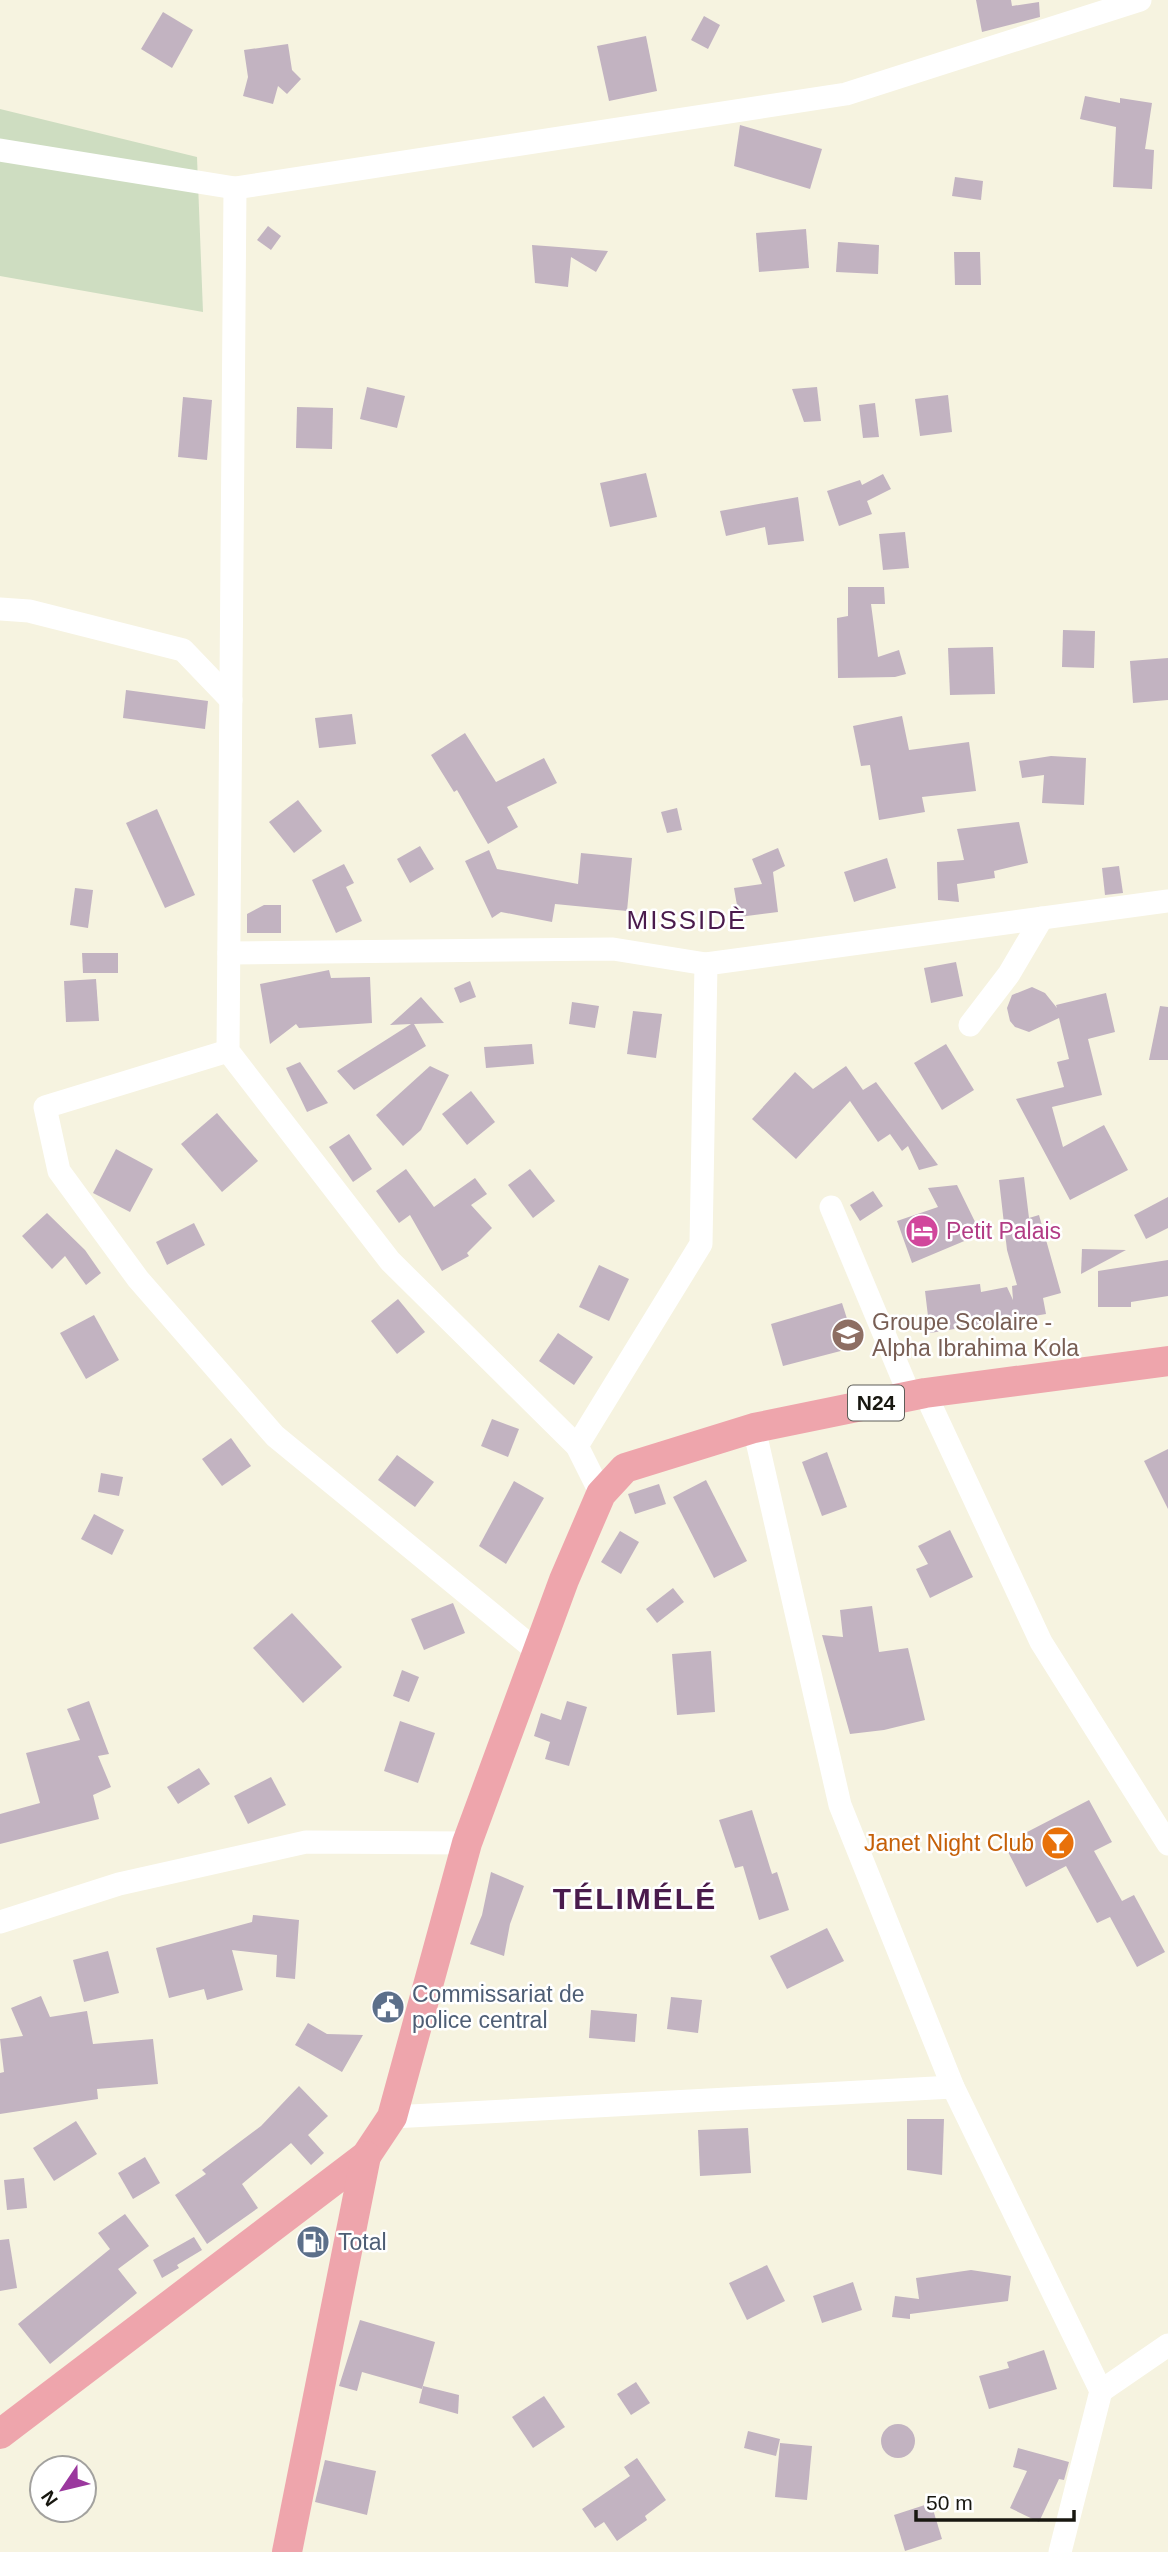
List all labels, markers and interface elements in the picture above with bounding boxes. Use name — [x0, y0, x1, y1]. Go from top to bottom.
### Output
district label: MISSIDÈ — [627, 905, 747, 935]
hotel icon: Petit Palais — [903, 1212, 941, 1250]
place label: Petit Palais — [946, 1218, 1061, 1244]
place label: Groupe Scolaire - Alpha Ibrahima Kola — [872, 1309, 1079, 1361]
school or university icon: Groupe Scolaire - Alpha Ibrahima Kola — [829, 1316, 867, 1354]
road number: N24 — [848, 1386, 904, 1420]
bar icon: Janet Night Club — [1039, 1824, 1077, 1862]
place label: Janet Night Club — [864, 1830, 1034, 1856]
district label: TÉLIMÉLÉ — [553, 1882, 717, 1915]
place label: Commissariat de police central — [412, 1981, 585, 2033]
public building icon: Commissariat de police central — [369, 1988, 407, 2026]
fuel station icon: Total — [294, 2223, 332, 2261]
place label: Total — [338, 2229, 387, 2255]
north arrow — [28, 2454, 98, 2524]
scale bar — [916, 2478, 1074, 2522]
text: N — [37, 2487, 62, 2510]
text: 50 m — [926, 2491, 973, 2514]

